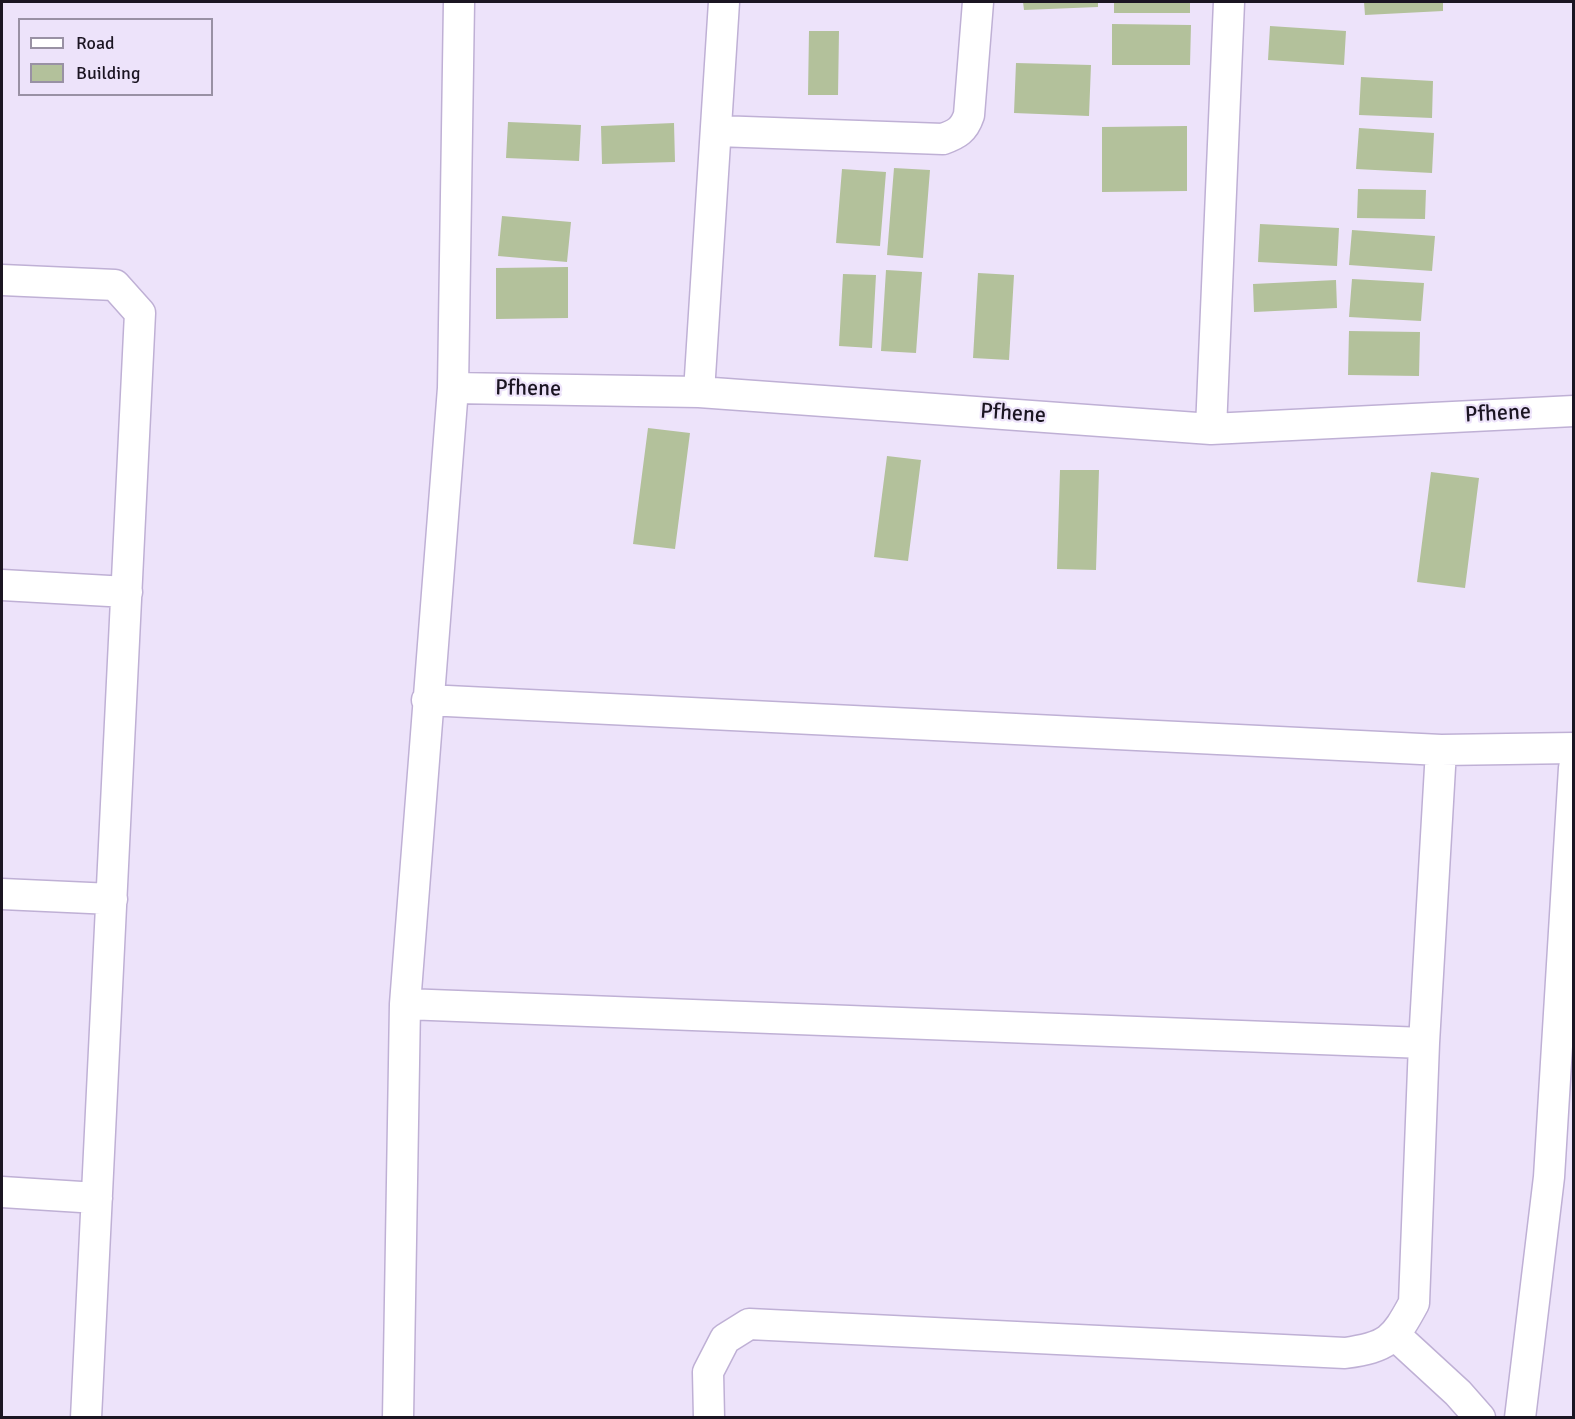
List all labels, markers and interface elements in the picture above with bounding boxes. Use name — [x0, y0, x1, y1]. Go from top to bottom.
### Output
legend — [18, 18, 213, 96]
text: Road — [76, 32, 115, 54]
text: Building — [76, 62, 140, 84]
street label: Pfhene — [495, 375, 561, 403]
street label: Pfhene — [979, 399, 1047, 429]
street label: Pfhene — [1464, 399, 1532, 429]

